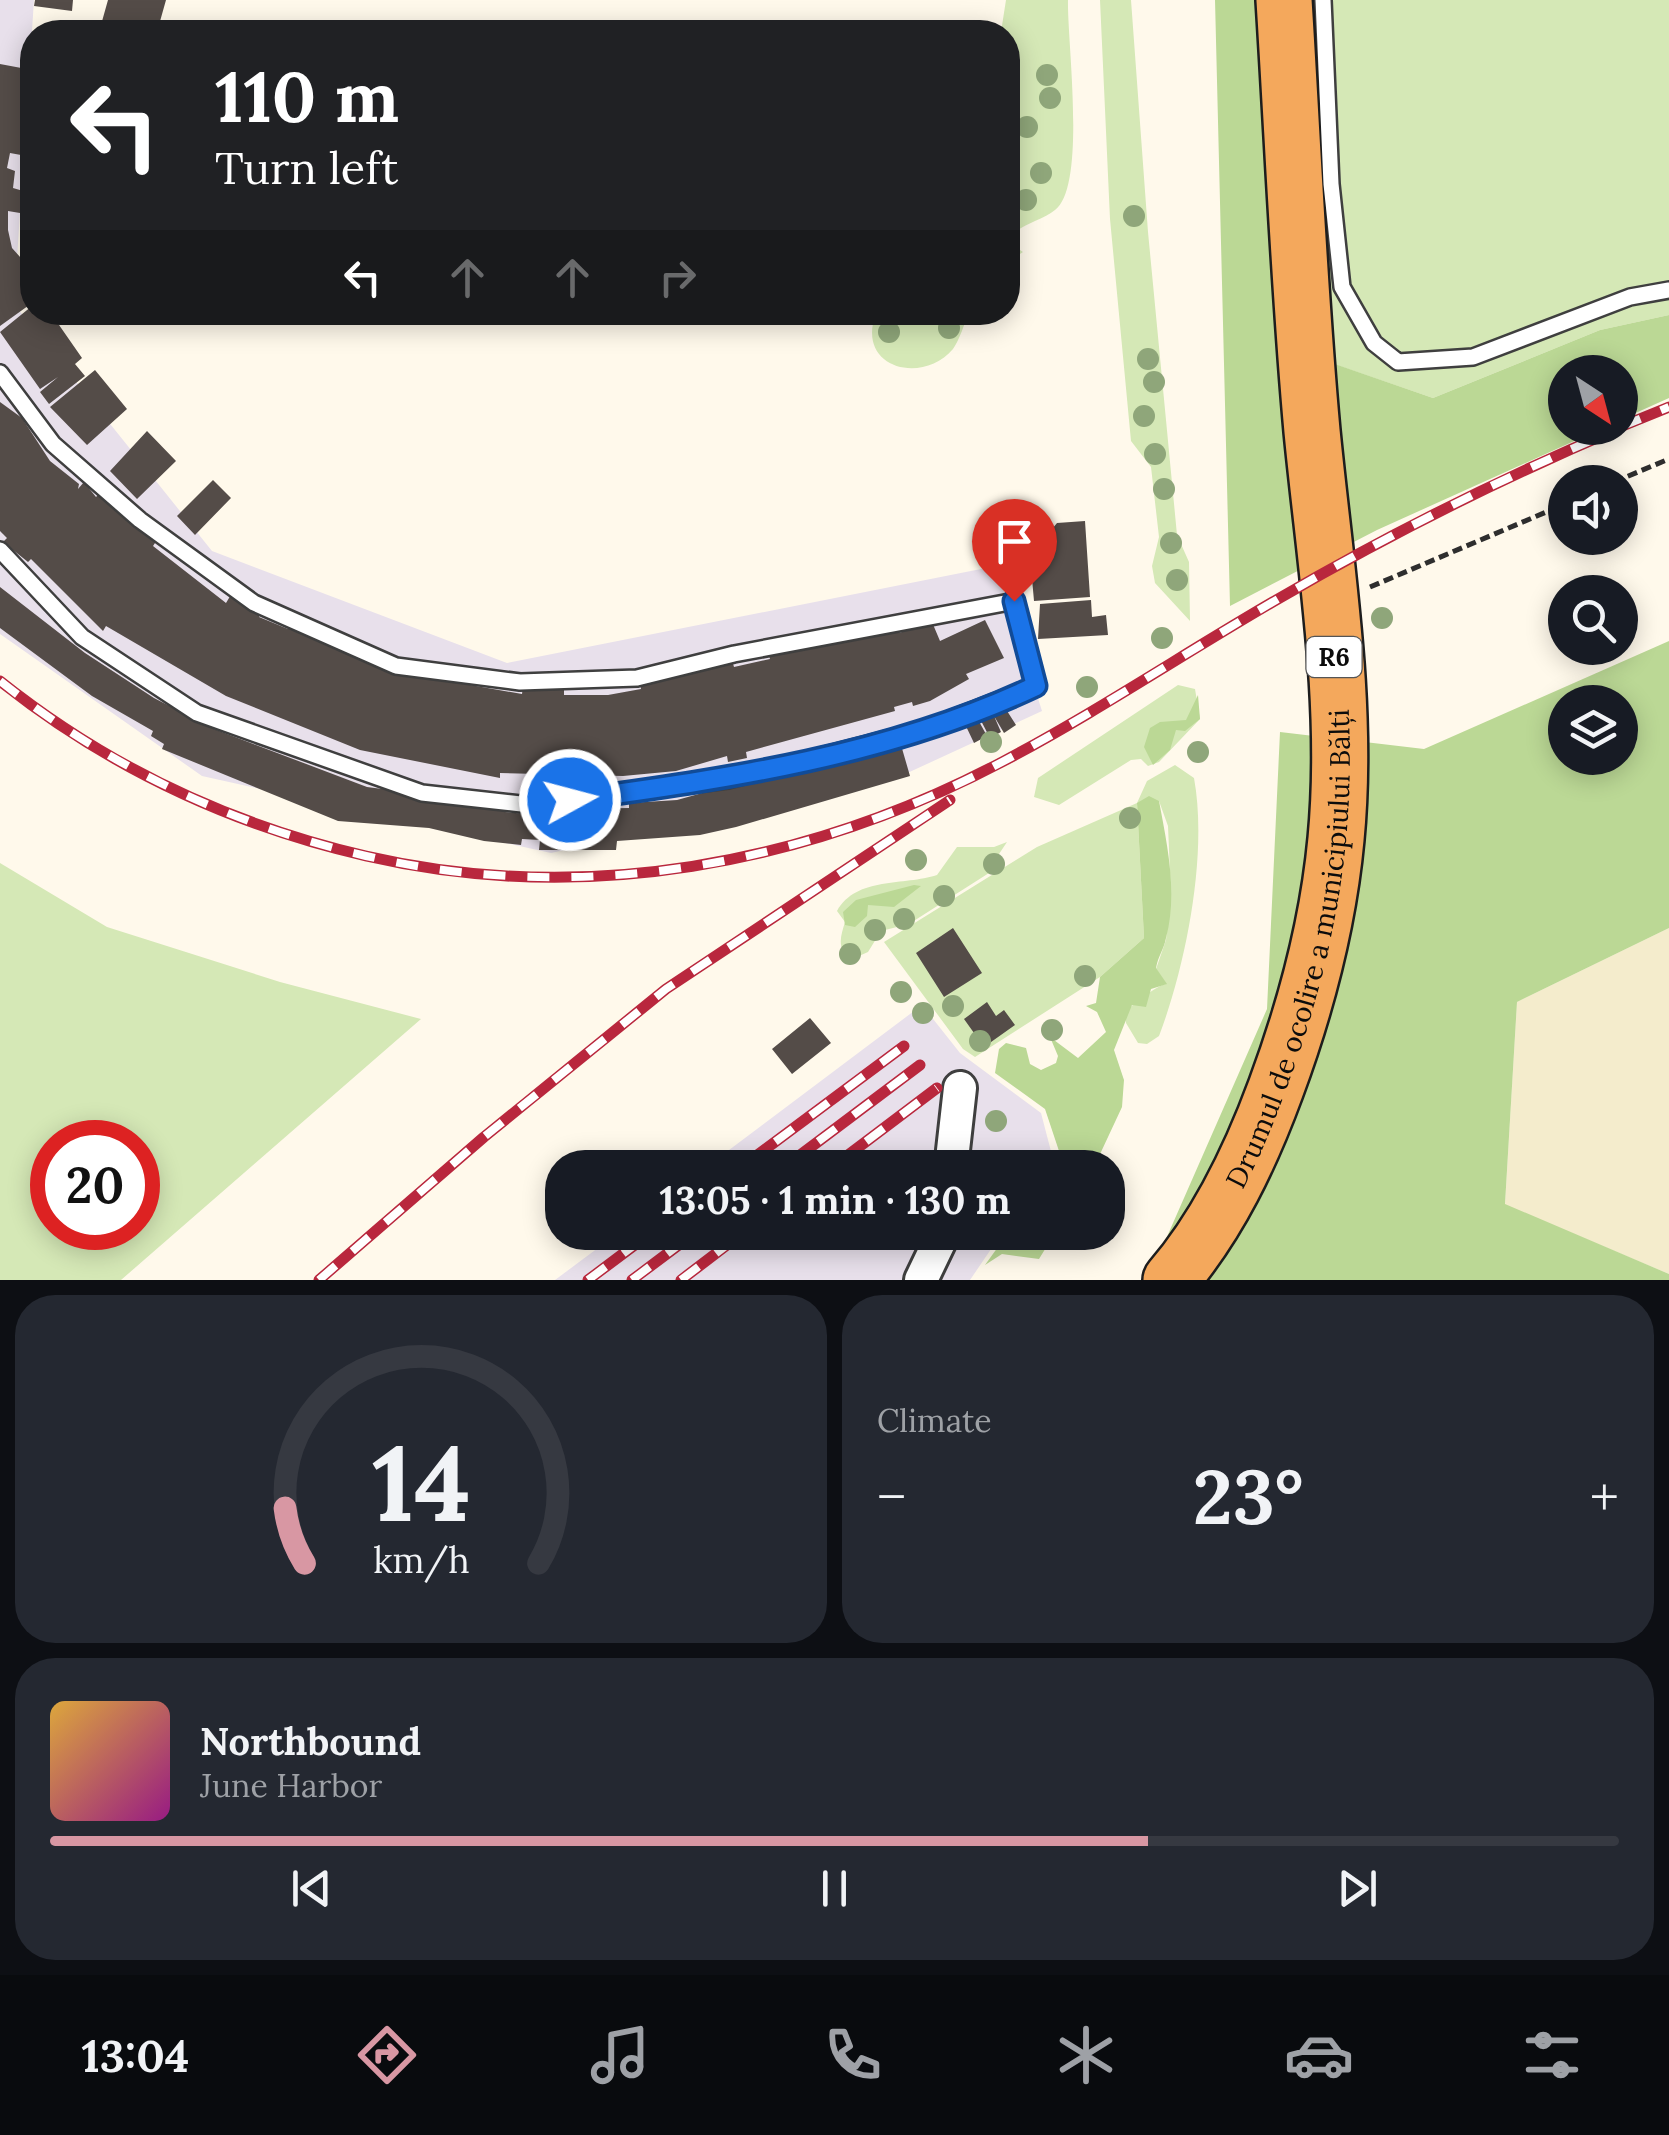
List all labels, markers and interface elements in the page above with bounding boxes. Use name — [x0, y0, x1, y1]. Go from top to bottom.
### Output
text: 110 m — [215, 52, 399, 141]
icon: left — [50, 60, 180, 190]
text: Turn left — [215, 139, 398, 196]
icon: left — [335, 250, 390, 305]
icon: ahead — [440, 250, 495, 305]
icon: ahead — [545, 250, 600, 305]
icon: right — [650, 250, 705, 305]
north arrow — [1548, 355, 1638, 445]
map controls — [1548, 355, 1638, 775]
button: sound — [1548, 465, 1638, 555]
pin — [972, 499, 1057, 602]
icon: arrive — [987, 514, 1042, 569]
button: search — [1548, 575, 1638, 665]
road number: R6 — [1306, 637, 1362, 677]
button: layers — [1548, 685, 1638, 775]
street label: Drumul de ocolire a municipiului Bălți — [1217, 708, 1358, 1194]
position arrow — [518, 748, 622, 852]
speed limit sign: 20 — [30, 1120, 160, 1250]
text: 13:05 · 1 min · 130 m — [660, 1176, 1010, 1224]
text: Climate — [877, 1400, 992, 1441]
text: 14 — [371, 1416, 471, 1549]
text: 23° — [1193, 1449, 1303, 1545]
text: − — [877, 1462, 906, 1532]
text: + — [1590, 1462, 1619, 1532]
text: km/h — [373, 1537, 469, 1583]
text: Northbound — [200, 1717, 421, 1765]
text: June Harbor — [200, 1765, 382, 1806]
icon: previous — [284, 1861, 339, 1916]
icon: pause — [807, 1861, 862, 1916]
icon: next — [1330, 1861, 1385, 1916]
icon: directions — [352, 2020, 422, 2090]
icon: music — [585, 2020, 655, 2090]
icon: phone — [818, 2020, 888, 2090]
icon: climate — [1051, 2020, 1121, 2090]
icon: car — [1284, 2020, 1354, 2090]
icon: filters — [1517, 2020, 1587, 2090]
text: 13:04 — [82, 2027, 189, 2084]

